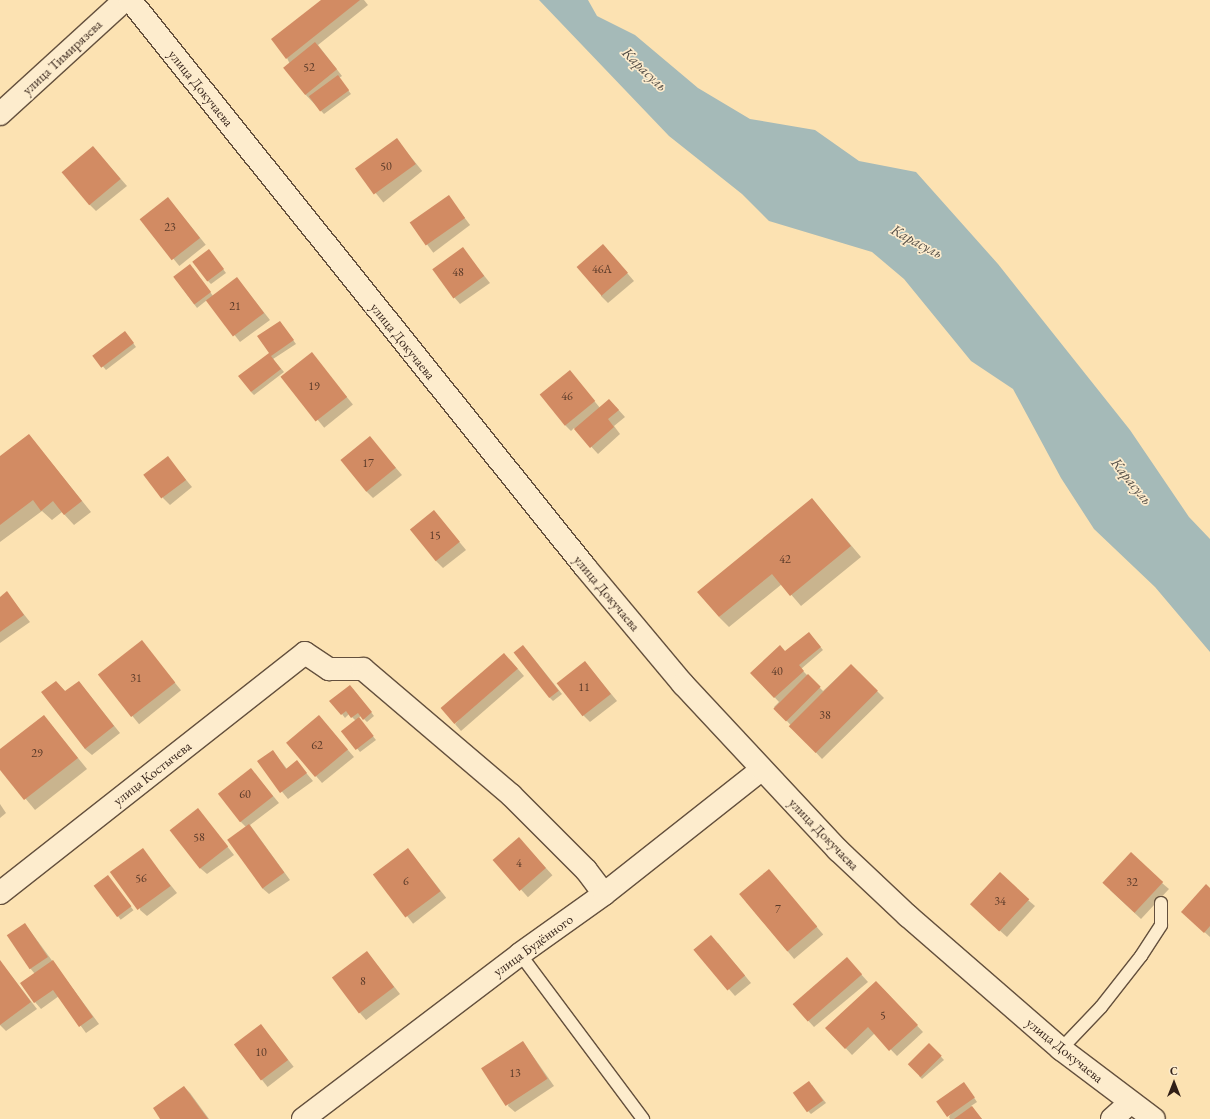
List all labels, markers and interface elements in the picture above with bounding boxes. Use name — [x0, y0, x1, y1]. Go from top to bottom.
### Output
street label: улица Тимирязева — [19, 16, 105, 98]
water label: Карасуль — [619, 43, 671, 95]
street label: улица Докучаева — [165, 46, 237, 130]
house number: 52 — [303, 61, 315, 75]
house number: 50 — [380, 160, 392, 174]
water label: Карасуль — [888, 220, 946, 262]
house number: 23 — [164, 221, 176, 235]
house number: 46А — [592, 263, 612, 277]
house number: 48 — [452, 266, 464, 280]
street label: улица Докучаева — [367, 299, 439, 383]
house number: 21 — [229, 300, 241, 314]
house number: 19 — [308, 380, 320, 394]
house number: 46 — [561, 390, 573, 404]
water label: Карасуль — [1108, 454, 1156, 508]
house number: 17 — [362, 457, 374, 471]
house number: 15 — [429, 529, 441, 543]
street label: улица Докучаева — [570, 552, 644, 634]
house number: 42 — [779, 553, 791, 567]
house number: 40 — [771, 665, 783, 679]
house number: 31 — [130, 672, 142, 686]
house number: 11 — [578, 681, 590, 695]
house number: 38 — [819, 709, 831, 723]
street label: улица Костычева — [110, 737, 194, 809]
house number: 62 — [311, 739, 323, 753]
house number: 29 — [31, 747, 43, 761]
house number: 60 — [239, 788, 251, 802]
street label: улица Докучаева — [785, 794, 863, 874]
house number: 58 — [193, 831, 205, 845]
house number: 4 — [516, 857, 522, 871]
house number: 56 — [135, 872, 147, 886]
house number: 6 — [403, 875, 409, 889]
house number: 32 — [1126, 876, 1138, 890]
house number: 34 — [994, 895, 1006, 909]
house number: 7 — [775, 903, 781, 917]
street label: улица Будённого — [490, 910, 576, 980]
house number: 8 — [360, 975, 366, 989]
house number: 5 — [880, 1009, 886, 1023]
street label: улица Докучаева — [1023, 1014, 1107, 1086]
house number: 10 — [255, 1046, 267, 1060]
north arrow — [1154, 1063, 1194, 1103]
text: С — [1170, 1064, 1178, 1078]
house number: 13 — [509, 1067, 521, 1081]

